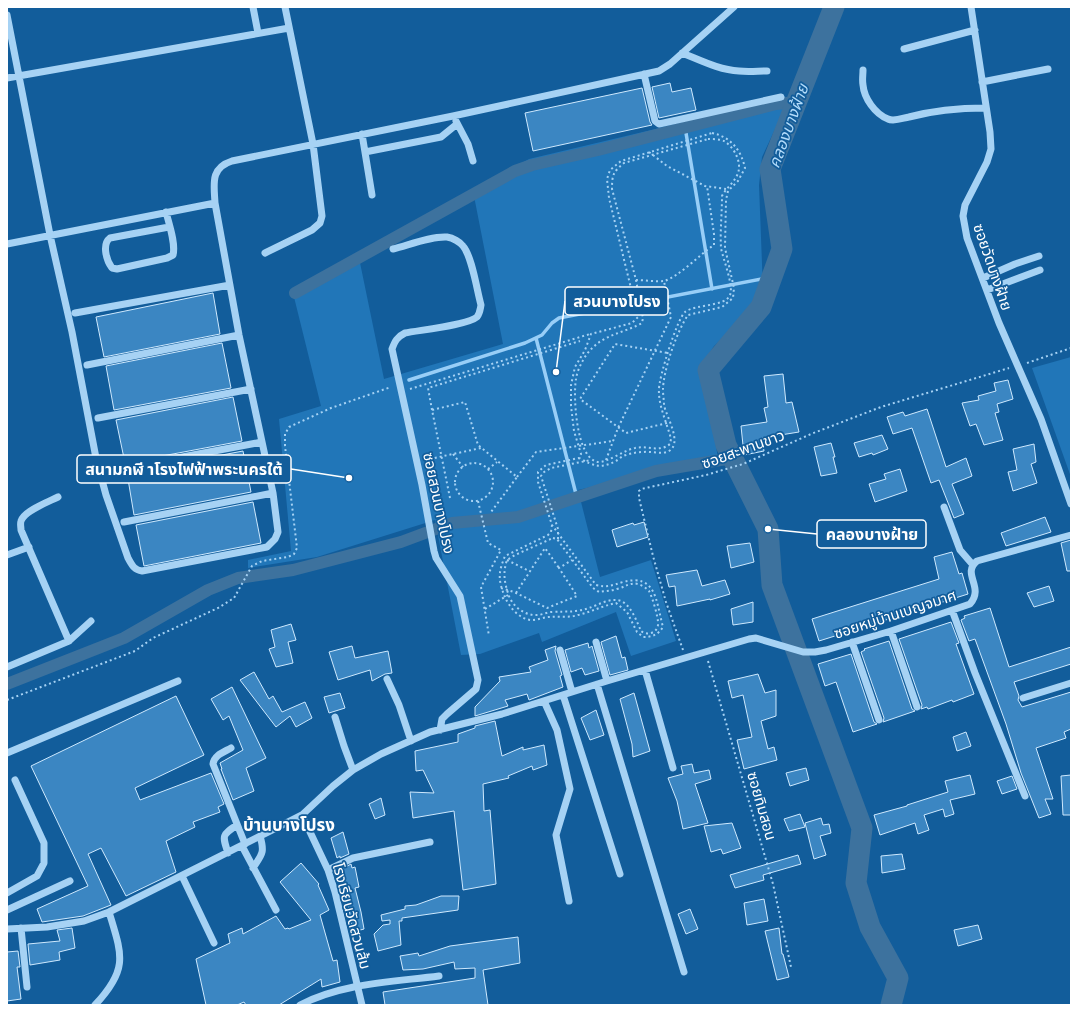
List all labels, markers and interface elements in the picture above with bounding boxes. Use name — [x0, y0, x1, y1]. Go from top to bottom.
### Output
water label: คลองบางฝ้าย — [762, 79, 815, 171]
street label: ซอยวัดบางฝ้าย — [967, 220, 1019, 314]
callout: สวนบางโปรง — [565, 287, 668, 315]
text: สวนบางโปรง — [573, 289, 661, 313]
street label: ซอยสะพานขาว — [698, 423, 788, 475]
street label: ซอยสวนบางโปรง — [417, 450, 461, 556]
callout: สนามกฬี าโรงไฟฟ้าพระนครใต้ — [77, 455, 291, 483]
text: สนามกฬี าโรงไฟฟ้าพระนครใต้ — [85, 457, 283, 481]
callout: คลองบางฝ้าย — [817, 520, 926, 548]
text: คลองบางฝ้าย — [826, 522, 918, 546]
street label: ซอยหมู่บ้านเบญจมาศ — [831, 583, 959, 645]
street label: ซอยทิมสอน — [741, 769, 783, 843]
district label: บ้านบางโปรง — [243, 812, 335, 838]
street label: โรงเรียนวัดสวนส้ม — [327, 860, 377, 972]

